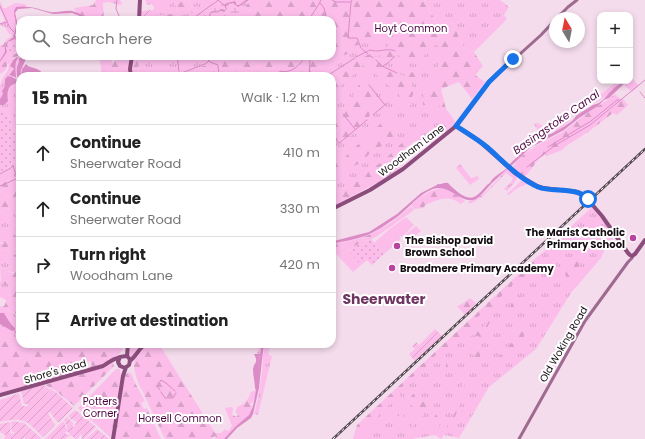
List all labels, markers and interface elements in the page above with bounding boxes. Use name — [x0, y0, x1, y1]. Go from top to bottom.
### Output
north arrow — [549, 12, 585, 48]
map controls — [597, 12, 633, 84]
button: + — [597, 12, 633, 48]
search box — [16, 16, 336, 60]
park label: Hoyt Common — [375, 21, 447, 36]
icon: search — [30, 27, 52, 49]
text: Search here — [62, 28, 152, 49]
button: − — [597, 48, 633, 84]
route end — [504, 50, 522, 68]
text: 15 min — [32, 86, 88, 110]
water label: Basingstoke Canal — [509, 86, 603, 158]
text: Walk · 1.2 km — [241, 88, 320, 107]
street label: Woodham Lane — [375, 121, 447, 180]
text: Continue — [70, 132, 141, 153]
icon: ahead — [32, 142, 54, 164]
text: 410 m — [283, 143, 320, 162]
text: Sheerwater Road — [70, 154, 181, 173]
text: Continue — [70, 188, 141, 209]
route start — [579, 190, 597, 208]
icon: ahead — [32, 198, 54, 220]
text: 330 m — [280, 199, 320, 218]
text: Sheerwater Road — [70, 210, 181, 229]
place label: The Marist Catholic Primary School — [526, 225, 625, 252]
place label: The Bishop David Brown School — [405, 233, 493, 260]
marker: The Marist Catholic Primary School — [628, 233, 638, 243]
marker: The Bishop David Brown School — [392, 241, 402, 251]
text: Turn right — [70, 244, 146, 265]
icon: right — [32, 254, 54, 276]
text: 420 m — [279, 255, 320, 274]
place label: Broadmere Primary Academy — [400, 261, 554, 276]
marker: Broadmere Primary Academy — [387, 263, 397, 273]
text: Woodham Lane — [70, 266, 173, 285]
district label: Sheerwater — [342, 289, 426, 309]
street label: Old Woking Road — [536, 304, 591, 385]
icon: arrive — [32, 310, 54, 332]
text: Arrive at destination — [70, 310, 228, 331]
street label: Shore's Road — [22, 355, 88, 388]
park label: Potters Corner — [83, 394, 117, 421]
park label: Horsell Common — [138, 411, 222, 426]

